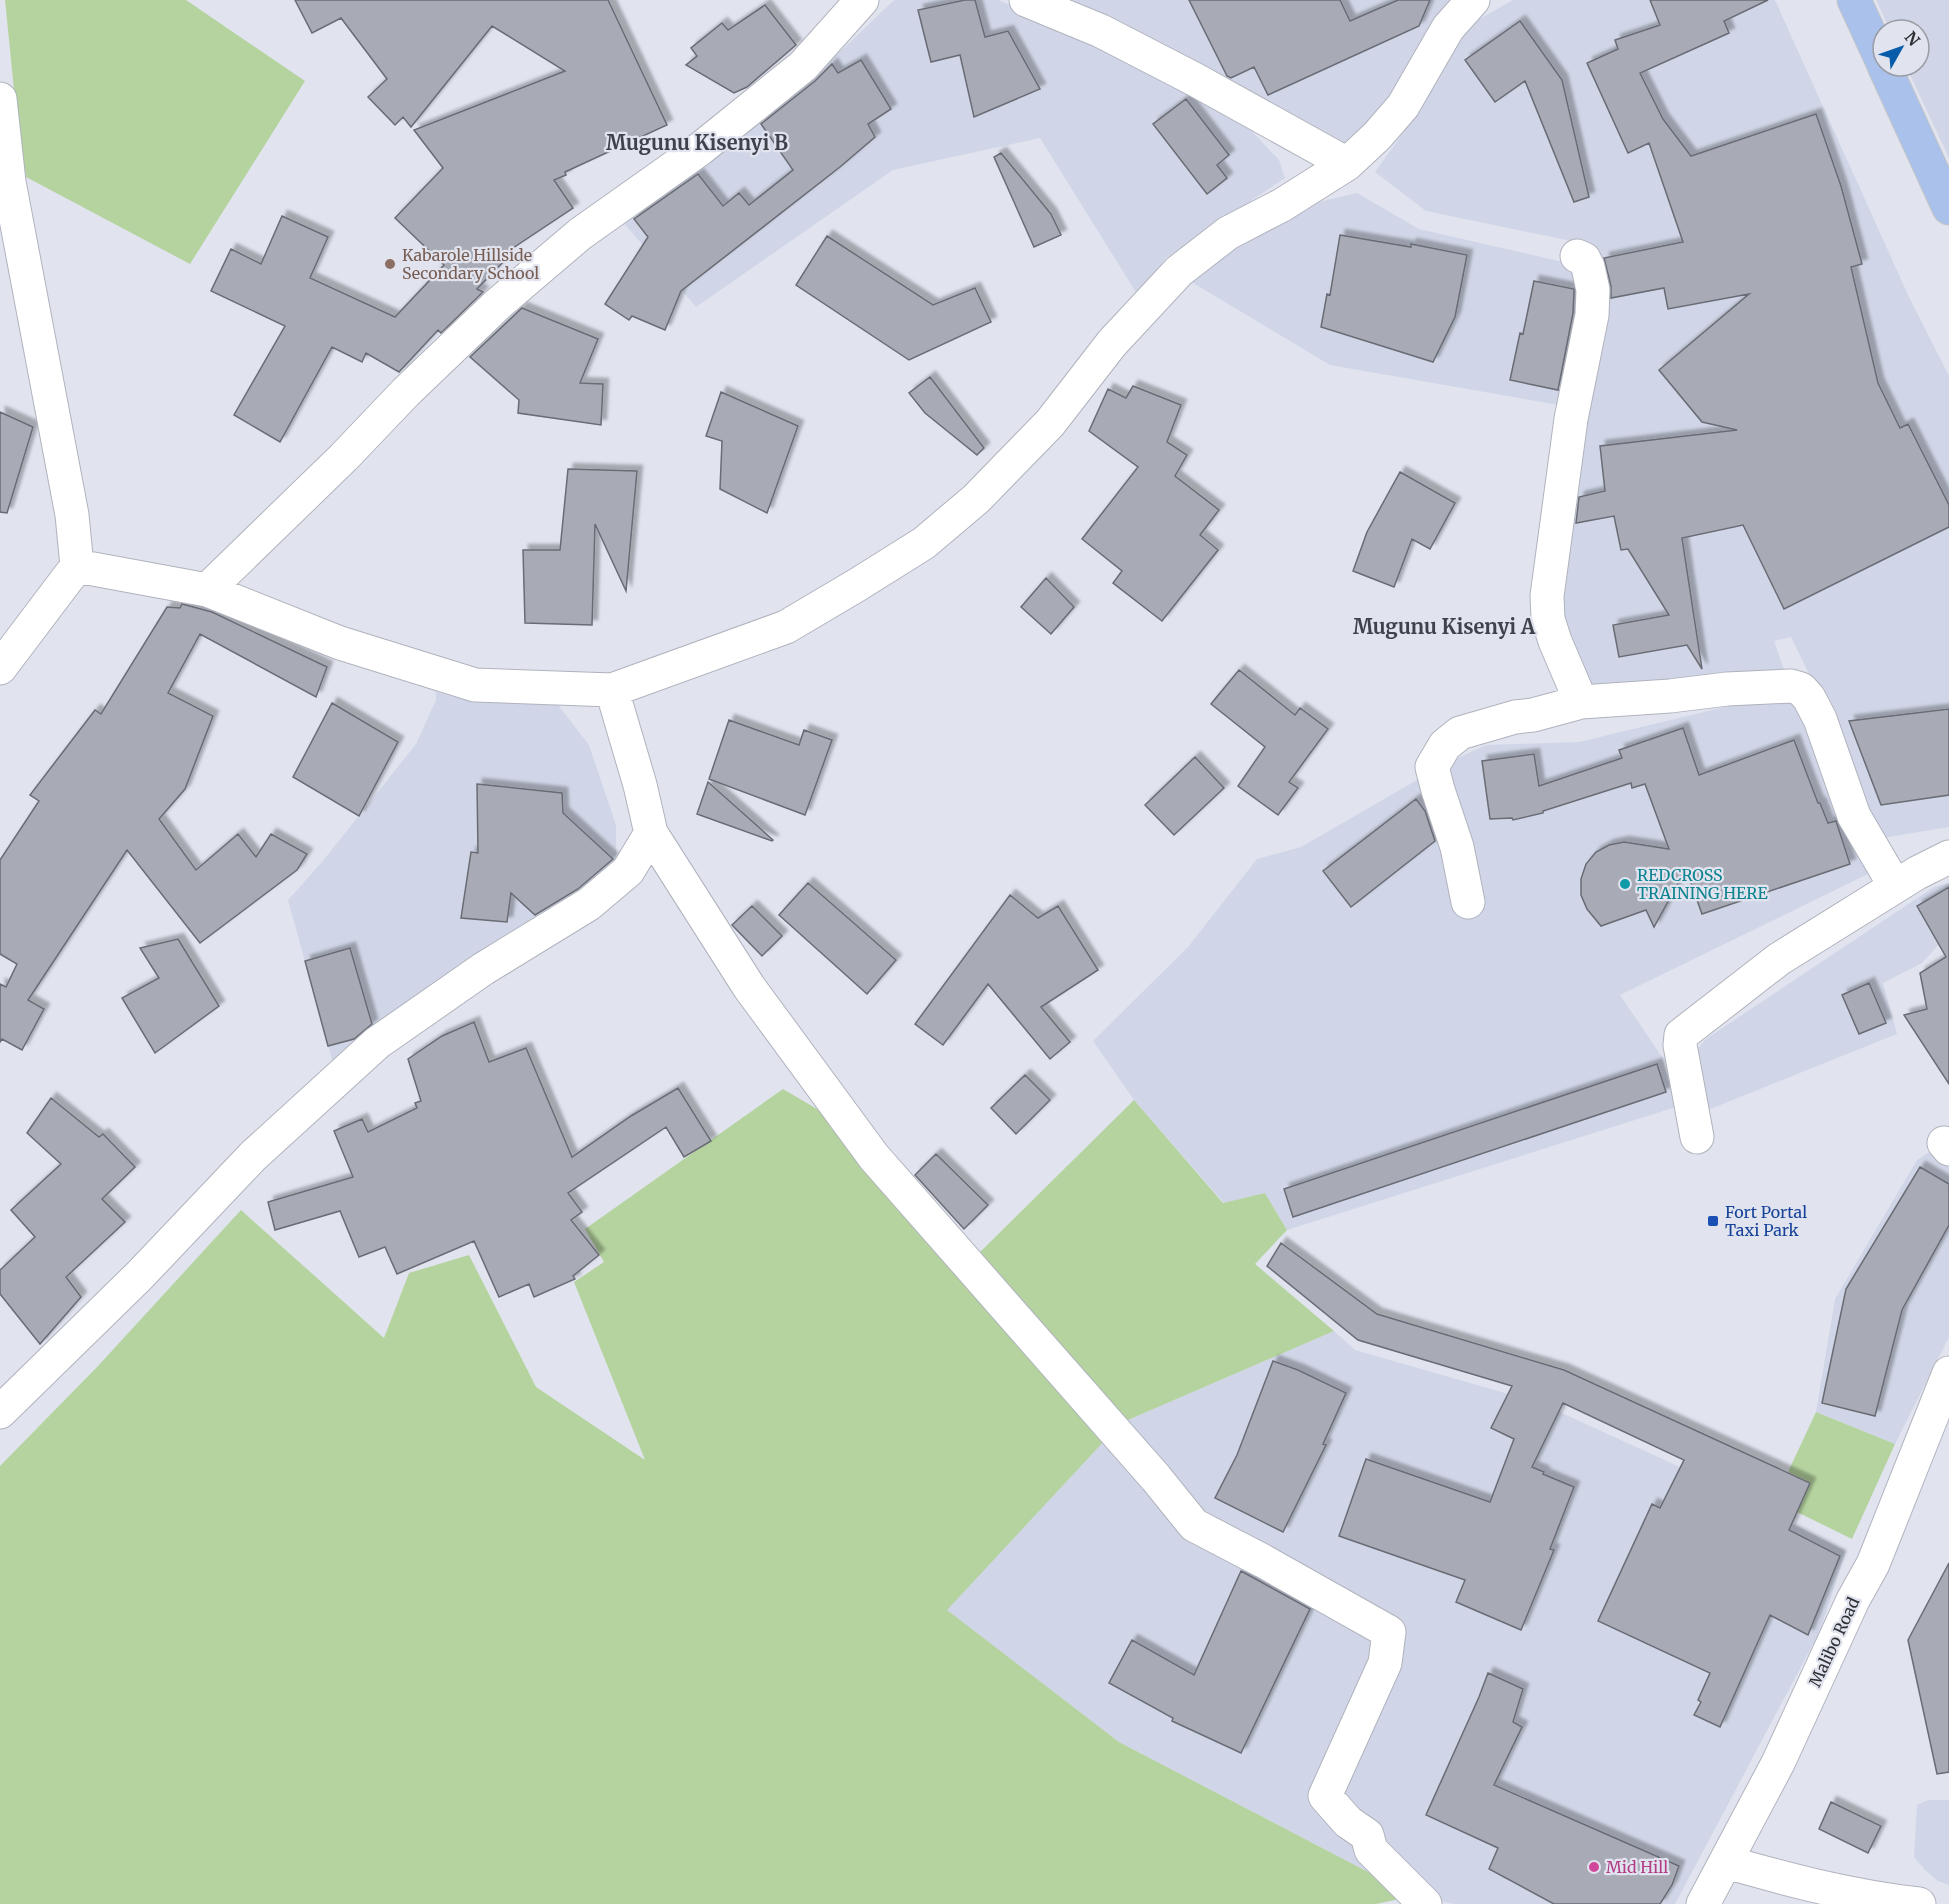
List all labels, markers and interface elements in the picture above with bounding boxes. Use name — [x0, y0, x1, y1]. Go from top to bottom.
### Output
north arrow — [1871, 18, 1931, 78]
text: N — [1901, 27, 1924, 50]
district label: Mugunu Kisenyi B — [606, 130, 788, 155]
place label: Kabarole Hillside Secondary School — [402, 245, 539, 283]
marker: Kabarole Hillside Secondary School — [383, 257, 397, 271]
district label: Mugunu Kisenyi A — [1353, 614, 1536, 639]
place label: REDCROSS TRAINING HERE — [1637, 865, 1768, 903]
marker: REDCROSS TRAINING HERE — [1618, 877, 1632, 891]
place label: Fort Portal Taxi Park — [1725, 1202, 1807, 1240]
marker: Fort Portal Taxi Park — [1706, 1214, 1720, 1228]
street label: Malibo Road — [1805, 1594, 1864, 1690]
place label: Mid Hill — [1606, 1857, 1668, 1877]
marker: Mid Hill — [1587, 1860, 1601, 1874]

